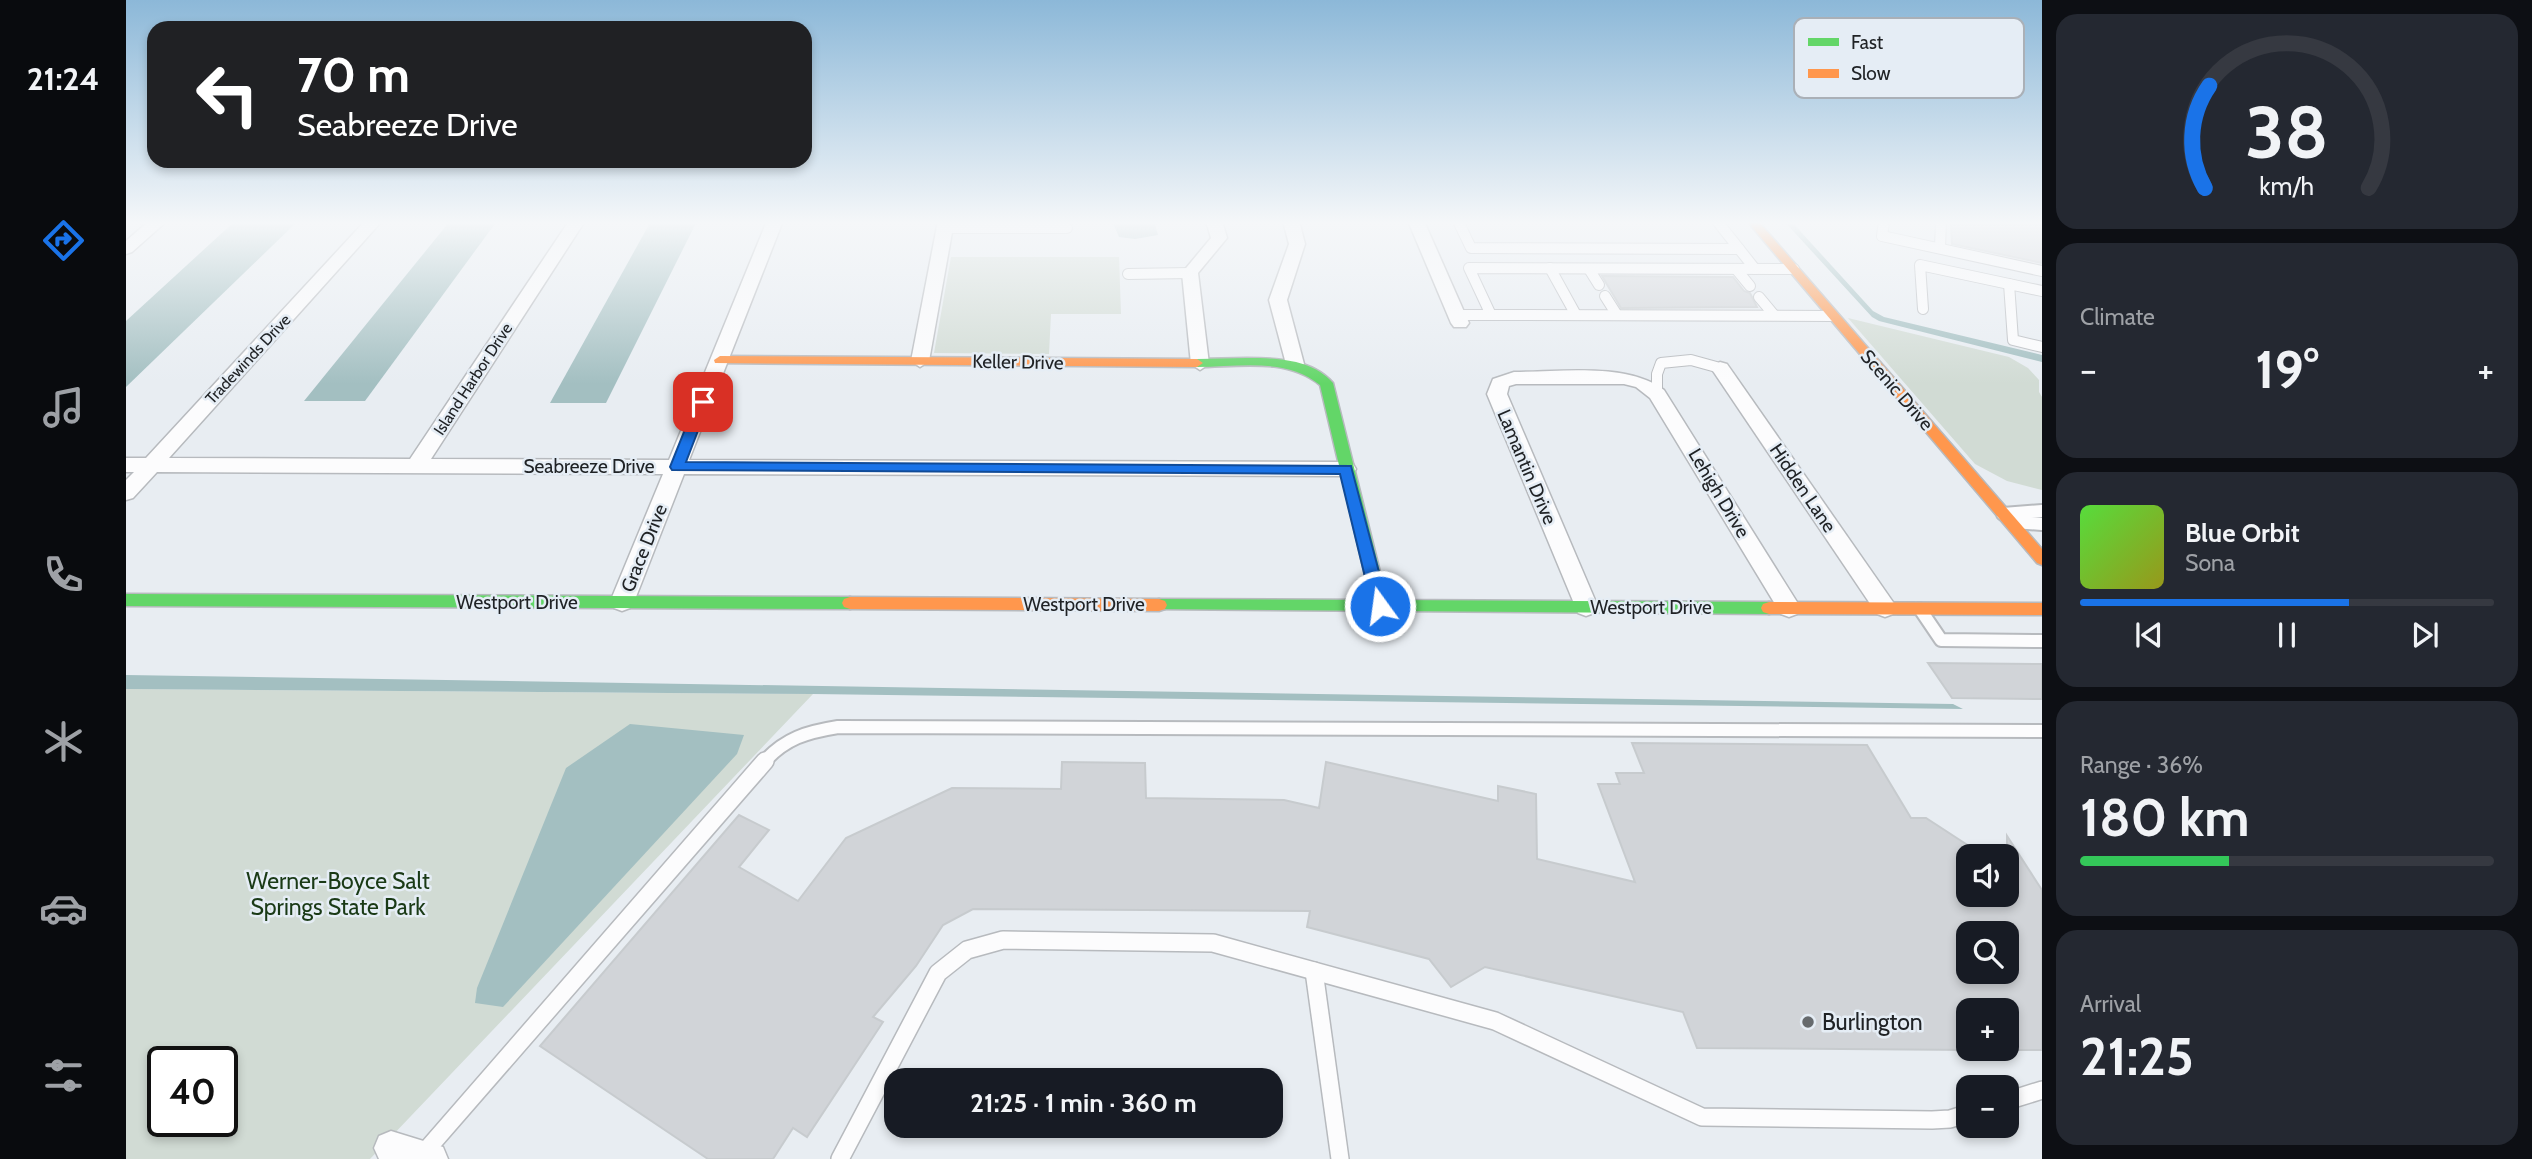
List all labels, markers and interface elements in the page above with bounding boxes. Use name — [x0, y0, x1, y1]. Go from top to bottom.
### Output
legend — [1794, 18, 2024, 98]
text: Fast — [1851, 31, 1884, 54]
text: 70 m — [297, 45, 410, 104]
icon: left — [182, 49, 273, 140]
text: 21:24 — [27, 59, 99, 98]
text: Slow — [1851, 62, 1891, 85]
text: 38 — [2245, 88, 2329, 176]
text: Seabreeze Drive — [297, 105, 518, 144]
text: km/h — [2260, 170, 2314, 200]
icon: directions — [39, 216, 88, 265]
text: Climate — [2080, 303, 2155, 331]
street label: Tradewinds Drive — [202, 310, 294, 408]
street label: Island Harbor Drive — [430, 320, 516, 438]
text: 19° — [2255, 338, 2319, 401]
street label: Scenic Drive — [1856, 345, 1938, 435]
text: − — [2080, 346, 2097, 393]
text: + — [2477, 346, 2494, 393]
street label: Keller Drive — [972, 350, 1064, 374]
pin — [673, 372, 733, 432]
icon: music — [39, 383, 88, 432]
icon: arrive — [684, 383, 722, 421]
street label: Lamantin Drive — [1492, 406, 1562, 528]
street label: Hidden Lane — [1765, 439, 1841, 537]
street label: Lehigh Drive — [1683, 444, 1755, 542]
street label: Seabreeze Drive — [523, 455, 655, 478]
street label: Grace Drive — [616, 500, 672, 595]
text: Blue Orbit — [2185, 517, 2300, 549]
text: Sona — [2185, 549, 2235, 577]
icon: phone — [39, 550, 88, 599]
position arrow — [1343, 569, 1417, 643]
street label: Westport Drive — [456, 591, 578, 614]
street label: Westport Drive — [1023, 593, 1145, 616]
street label: Westport Drive — [1590, 596, 1712, 619]
icon: previous — [2130, 616, 2168, 654]
icon: pause — [2268, 616, 2306, 654]
icon: next — [2406, 616, 2444, 654]
icon: climate — [39, 717, 88, 766]
text: Range · 36% — [2080, 751, 2203, 779]
text: 180 km — [2080, 786, 2249, 849]
map controls — [1956, 844, 2019, 1138]
button: sound — [1956, 844, 2019, 907]
park label: Werner-Boyce Salt Springs State Park — [246, 867, 430, 921]
icon: car — [39, 884, 88, 933]
button: search — [1956, 921, 2019, 984]
text: Arrival — [2080, 990, 2141, 1018]
button: + — [1956, 998, 2019, 1061]
place label: Burlington — [1822, 1008, 1923, 1036]
marker: Burlington — [1800, 1014, 1816, 1030]
text: 21:25 — [2080, 1025, 2194, 1088]
speed limit sign: 40 — [147, 1046, 238, 1137]
icon: filters — [39, 1051, 88, 1100]
button: − — [1956, 1075, 2019, 1138]
text: 21:25 · 1 min · 360 m — [970, 1087, 1197, 1119]

